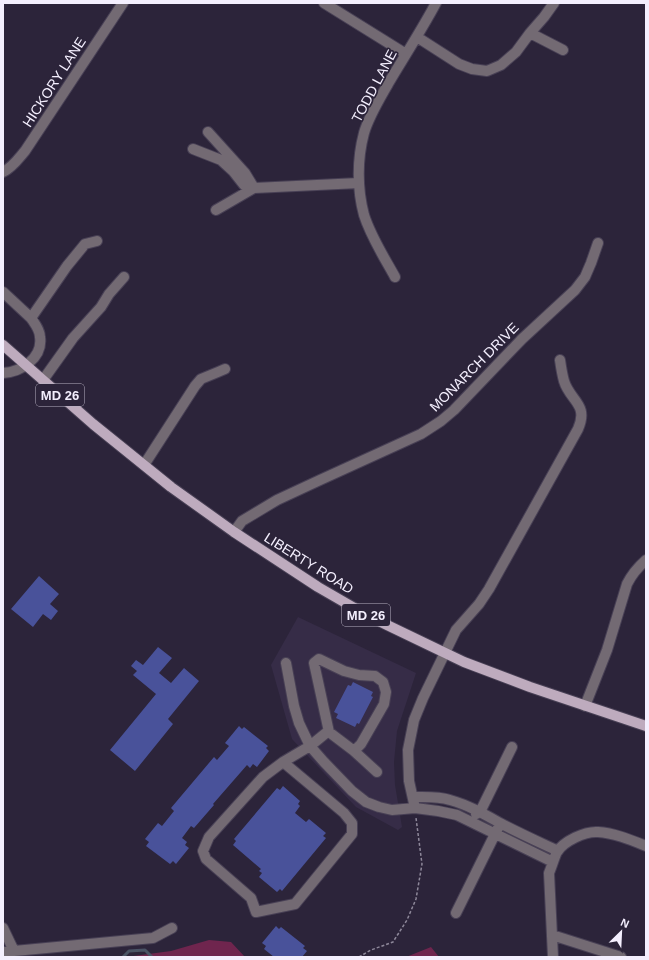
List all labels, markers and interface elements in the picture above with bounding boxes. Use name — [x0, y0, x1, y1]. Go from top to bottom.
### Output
street label: HICKORY LANE — [19, 34, 89, 130]
street label: TODD LANE — [348, 47, 400, 125]
street label: MONARCH DRIVE — [426, 319, 522, 415]
road number: MD 26 — [36, 384, 84, 406]
street label: LIBERTY ROAD — [261, 529, 357, 597]
road number: MD 26 — [342, 604, 390, 626]
north arrow — [601, 912, 641, 952]
text: N — [619, 916, 631, 930]

